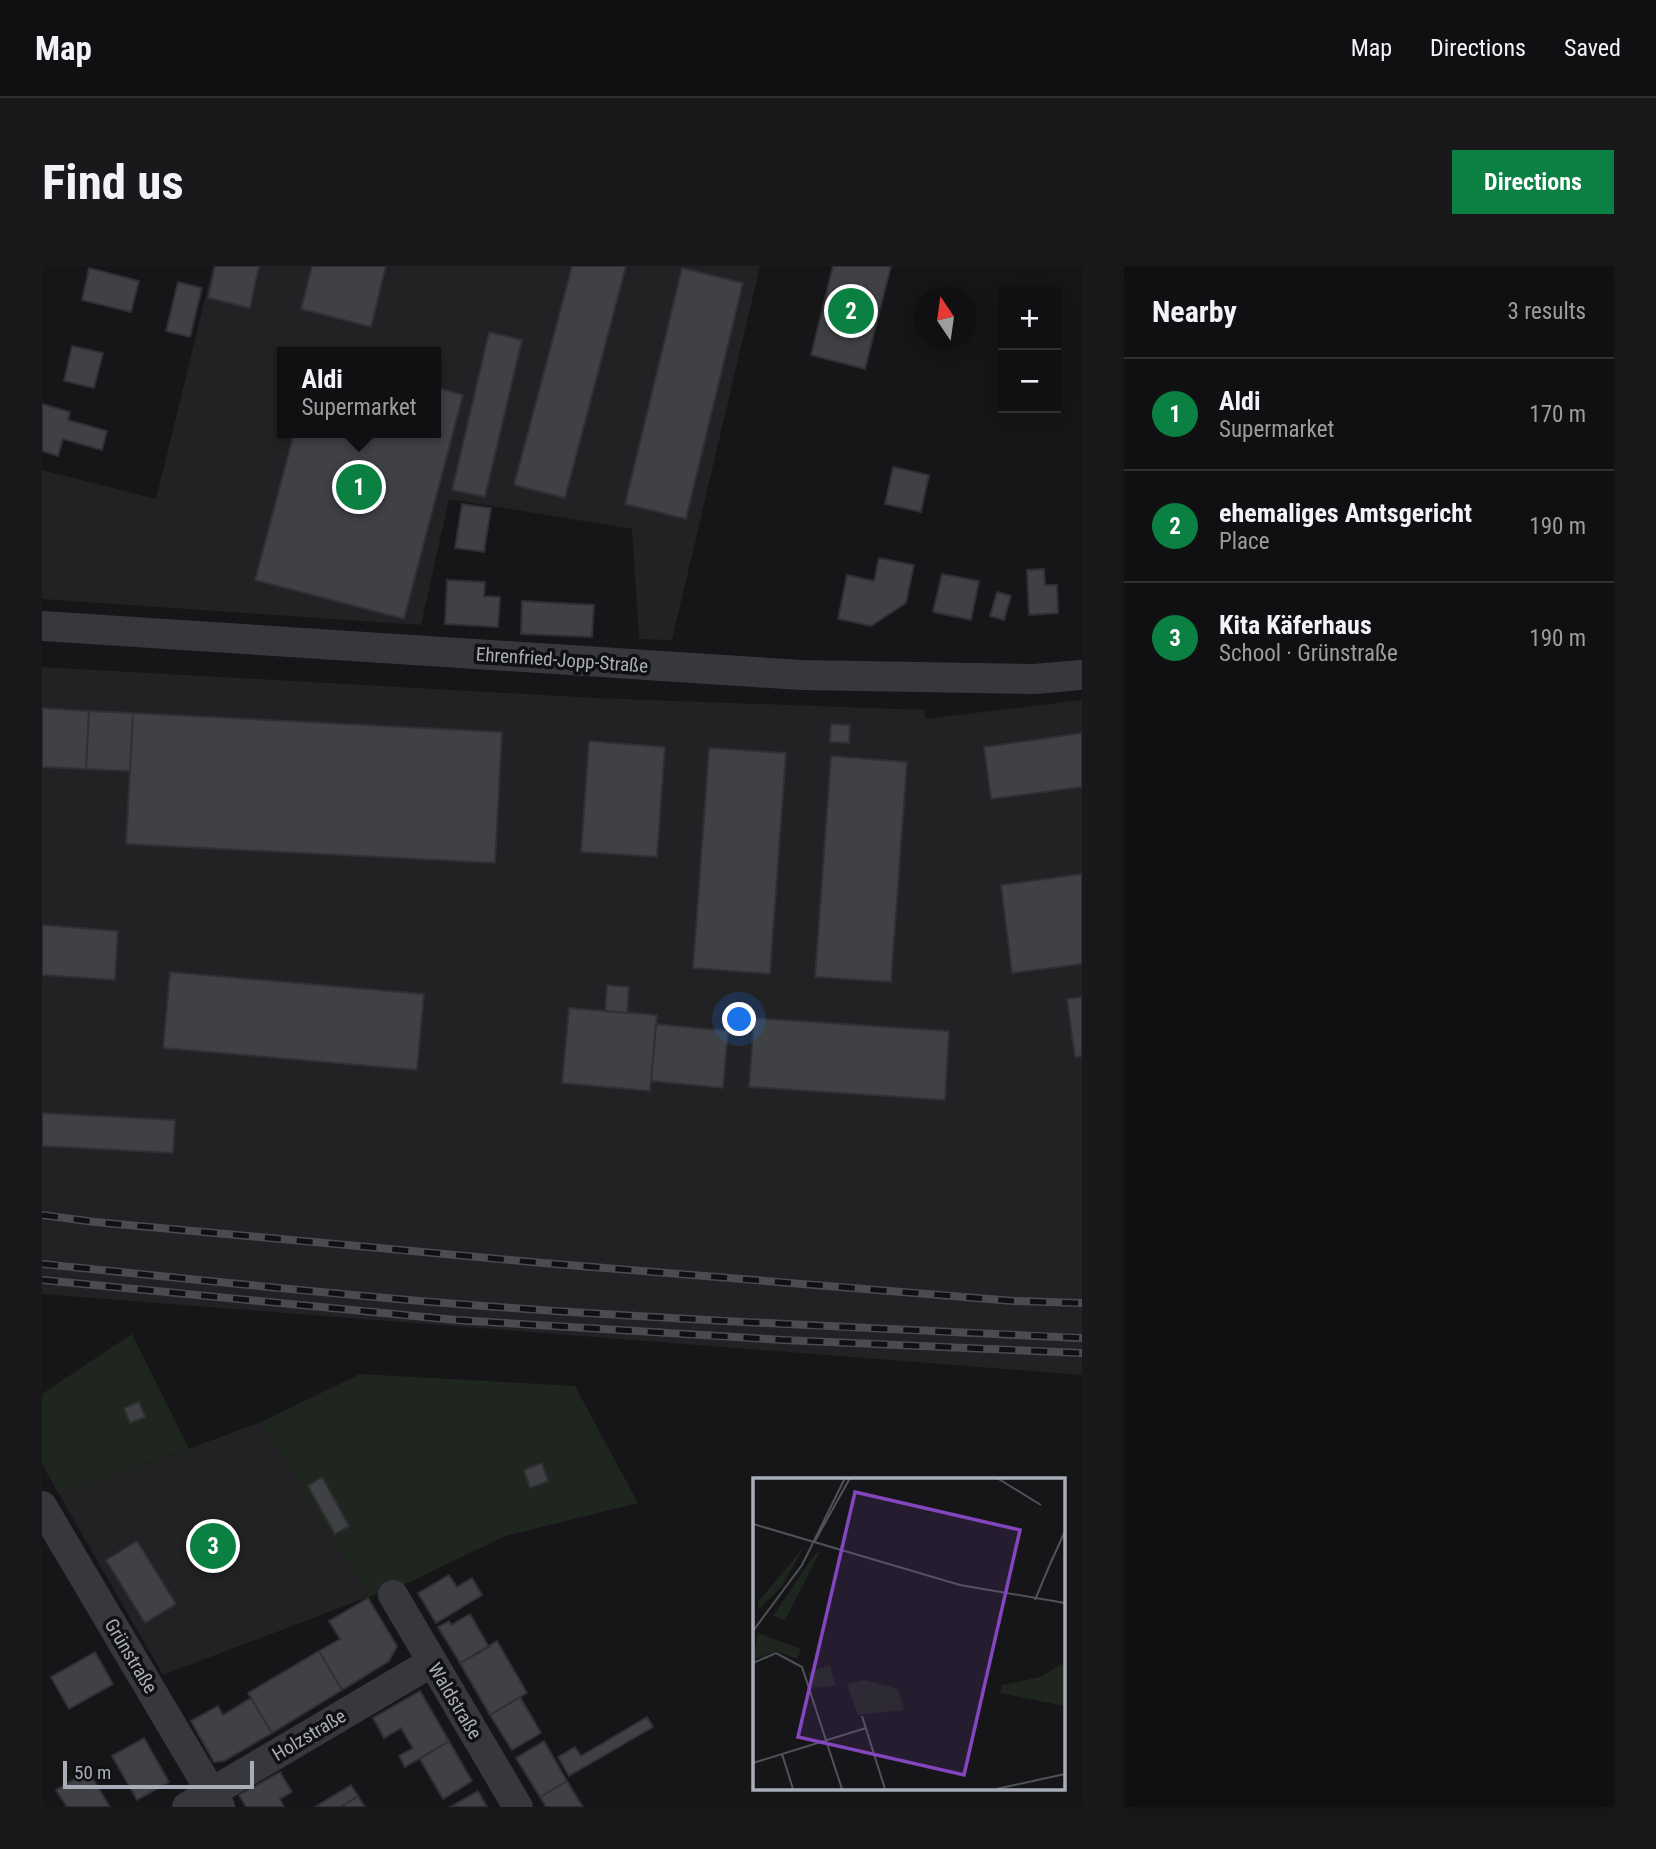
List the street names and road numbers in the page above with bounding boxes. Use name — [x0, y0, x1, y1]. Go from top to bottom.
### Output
street label: Ehrenfried-Jopp-Straße — [475, 643, 649, 677]
street label: Grünstraße — [100, 1614, 162, 1698]
street label: Waldstraße — [423, 1659, 487, 1743]
street label: Holzstraße — [268, 1704, 350, 1766]

